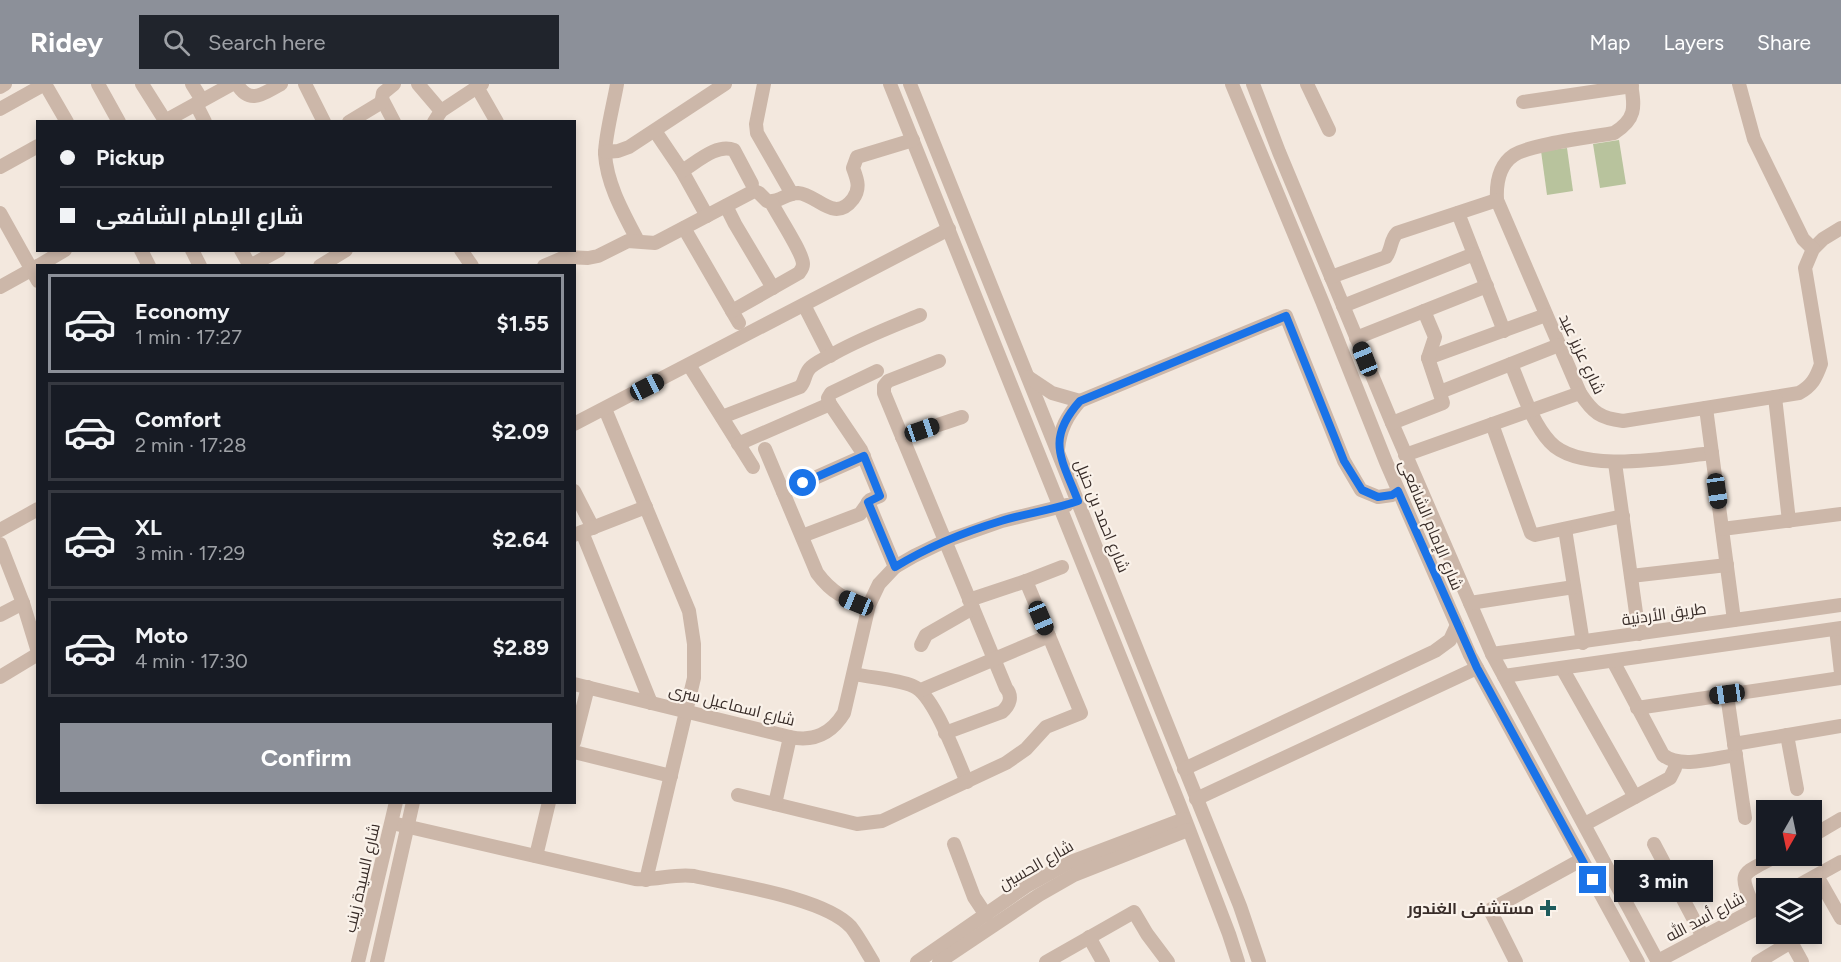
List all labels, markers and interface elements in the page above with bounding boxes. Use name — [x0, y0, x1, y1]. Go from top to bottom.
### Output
search box — [139, 15, 559, 69]
text: Ridey — [30, 25, 103, 59]
icon: search — [160, 26, 193, 59]
text: Search here — [208, 29, 326, 56]
text: Map — [1590, 30, 1630, 55]
text: Layers — [1663, 30, 1724, 55]
text: Share — [1757, 30, 1811, 55]
text: Pickup — [96, 144, 165, 171]
text: شارع الإمام الشافعى — [96, 203, 303, 230]
icon: car — [63, 297, 117, 351]
text: Economy — [135, 298, 230, 325]
text: $1.55 — [497, 310, 549, 337]
street label: شارع عزيز عيد — [1553, 311, 1609, 398]
text: 1 min · 17:27 — [135, 325, 242, 349]
car — [1350, 339, 1380, 379]
car — [627, 371, 667, 403]
icon: car — [63, 405, 117, 459]
text: Comfort — [135, 406, 221, 433]
car — [902, 416, 942, 444]
text: $2.09 — [492, 418, 549, 445]
text: 2 min · 17:28 — [135, 433, 246, 457]
street label: شارع احمد بن حنبل — [1069, 457, 1133, 576]
street label: شارع الإمام الشافعى — [1393, 457, 1467, 594]
route start — [789, 469, 816, 496]
car — [1706, 472, 1728, 510]
icon: car — [63, 513, 117, 567]
text: XL — [135, 514, 162, 541]
text: $2.64 — [492, 526, 549, 553]
text: 3 min · 17:29 — [135, 541, 245, 565]
car — [836, 588, 876, 618]
car — [1026, 598, 1056, 638]
street label: طريق الأردنية — [1620, 599, 1708, 630]
icon: car — [63, 621, 117, 675]
text: Moto — [135, 622, 188, 649]
text: $2.89 — [492, 634, 549, 661]
text: 4 min · 17:30 — [135, 649, 248, 673]
street label: شارع اسماعيل سرى — [666, 680, 797, 732]
car — [1708, 683, 1746, 705]
button: Confirm — [60, 723, 552, 792]
north arrow — [1756, 800, 1822, 866]
map controls — [1756, 800, 1822, 944]
street label: شارع السيدة زينب — [340, 822, 386, 935]
street label: شارع الحسين — [995, 836, 1078, 896]
callout: 3 min — [1614, 859, 1713, 901]
route end — [1579, 866, 1606, 893]
text: 3 min — [1639, 869, 1688, 893]
button: layers — [1756, 878, 1822, 944]
street label: شارع أسد الله — [1662, 888, 1748, 947]
place label: مستشفى الغندور — [1407, 899, 1534, 918]
marker: مستشفى الغندور — [1539, 899, 1557, 917]

